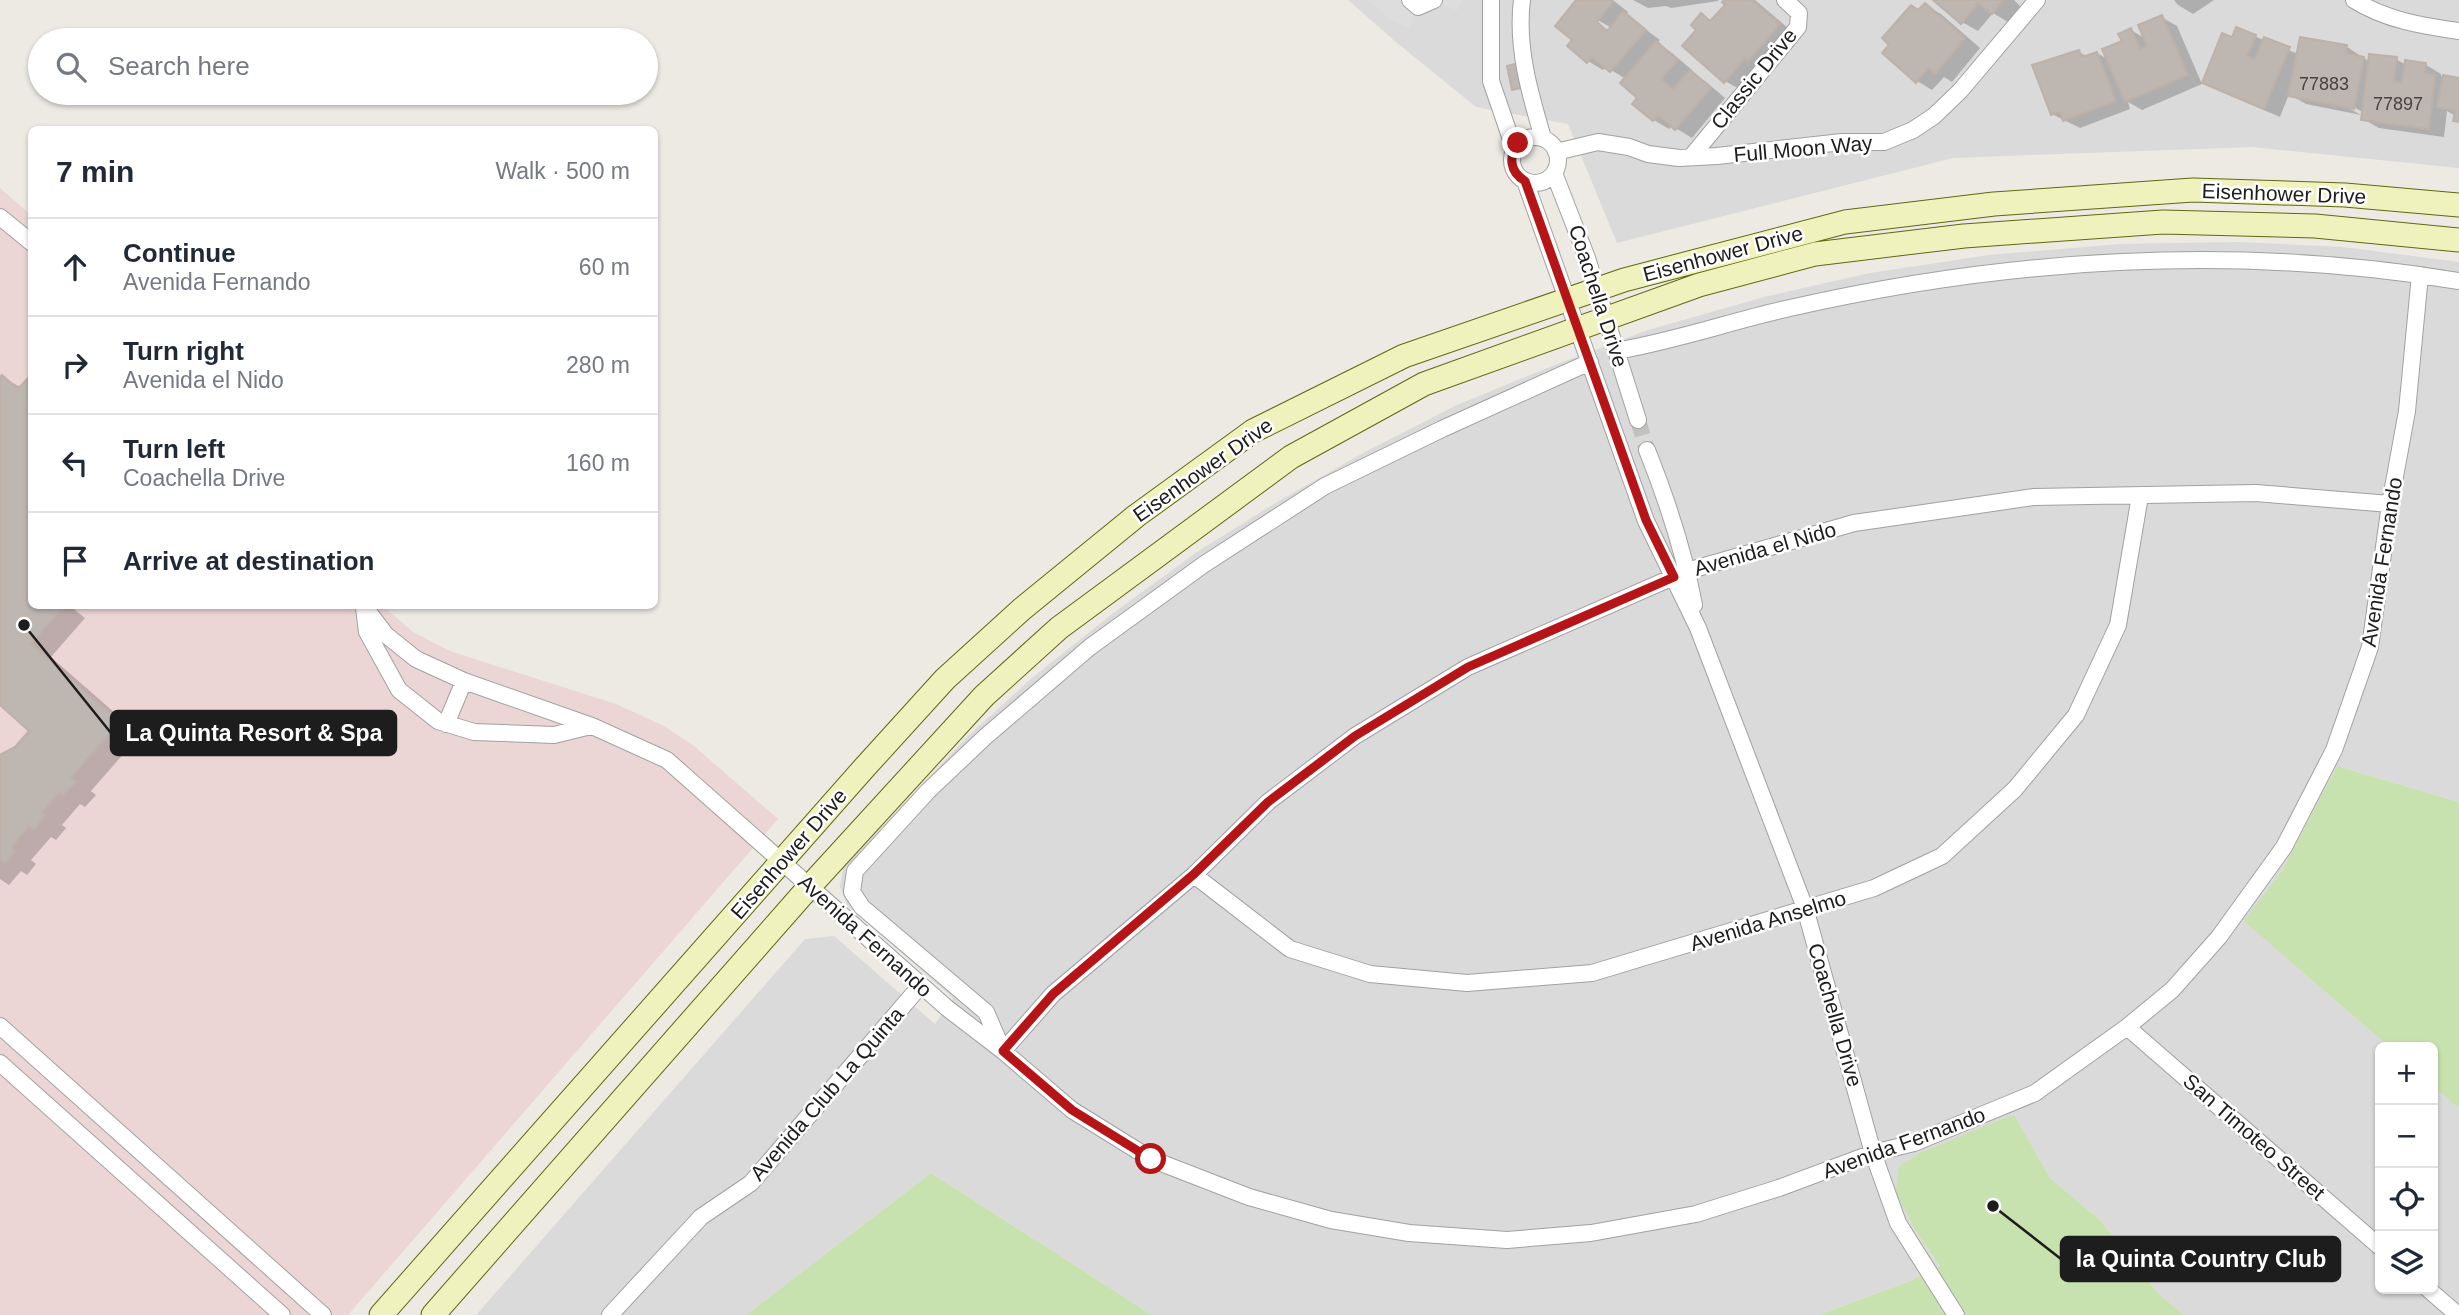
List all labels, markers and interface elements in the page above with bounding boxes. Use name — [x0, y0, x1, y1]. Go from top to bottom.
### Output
street label: Classic Drive — [1706, 24, 1801, 134]
search box — [28, 28, 658, 105]
icon: search — [52, 48, 90, 86]
text: Search here — [108, 51, 250, 81]
house number: 77883 — [2299, 74, 2349, 94]
house number: 77897 — [2373, 94, 2423, 114]
route end — [1502, 127, 1533, 158]
street label: Full Moon Way — [1733, 131, 1874, 166]
text: 7 min — [56, 155, 134, 188]
text: Walk · 500 m — [495, 158, 630, 184]
street label: Eisenhower Drive — [2201, 179, 2367, 208]
street label: Eisenhower Drive — [1640, 221, 1805, 286]
street label: Coachella Drive — [1565, 222, 1632, 370]
text: Continue — [123, 238, 236, 268]
icon: ahead — [56, 248, 94, 286]
text: 60 m — [579, 254, 630, 280]
text: Avenida Fernando — [123, 269, 311, 295]
text: Turn right — [123, 336, 244, 366]
icon: right — [56, 346, 94, 384]
text: 280 m — [566, 352, 630, 378]
text: Avenida el Nido — [123, 367, 284, 393]
street label: Eisenhower Drive — [1129, 413, 1277, 526]
text: Turn left — [123, 434, 225, 464]
icon: left — [56, 444, 94, 482]
text: 160 m — [566, 450, 630, 476]
text: Coachella Drive — [123, 465, 285, 491]
street label: Avenida Fernando — [2357, 476, 2406, 648]
street label: Avenida el Nido — [1691, 517, 1839, 580]
icon: arrive — [56, 542, 94, 580]
text: Arrive at destination — [123, 546, 374, 576]
callout: La Quinta Resort & Spa — [111, 711, 396, 755]
text: La Quinta Resort & Spa — [126, 720, 383, 746]
street label: Eisenhower Drive — [726, 784, 851, 923]
street label: Avenida Fernando — [794, 870, 937, 1001]
street label: Avenida Anselmo — [1687, 886, 1849, 955]
street label: Coachella Drive — [1804, 940, 1867, 1089]
street label: Avenida Club La Quinta — [745, 1002, 908, 1185]
map controls — [2375, 1042, 2438, 1294]
button: + — [2375, 1042, 2438, 1105]
street label: San Timoteo Street — [2179, 1069, 2330, 1204]
street label: Avenida Fernando — [1819, 1102, 1988, 1183]
button: − — [2375, 1105, 2438, 1168]
route start — [1135, 1143, 1166, 1174]
button: locate — [2375, 1168, 2438, 1231]
button: layers — [2375, 1231, 2438, 1294]
callout: la Quinta Country Club — [2061, 1237, 2340, 1281]
text: la Quinta Country Club — [2076, 1246, 2326, 1272]

